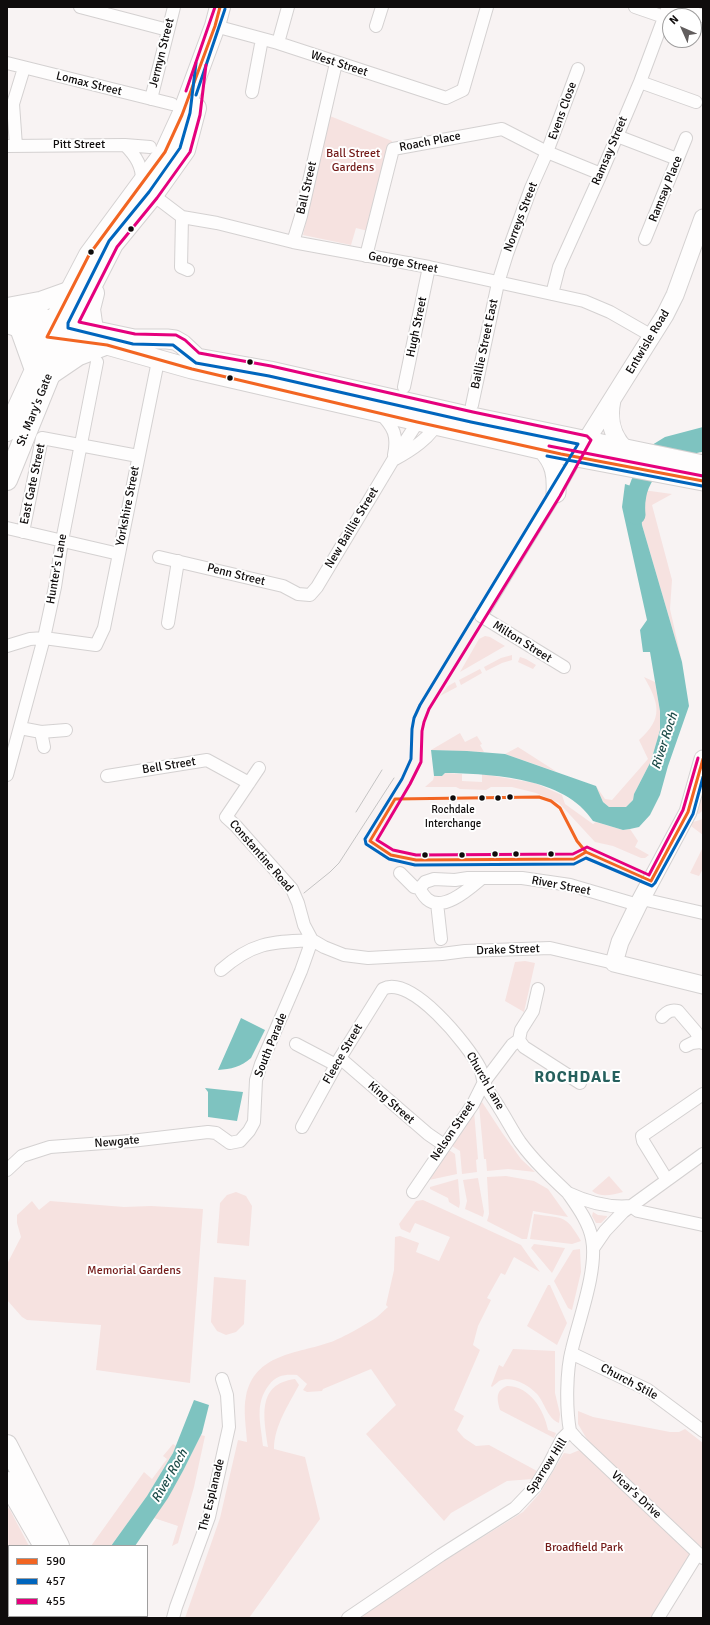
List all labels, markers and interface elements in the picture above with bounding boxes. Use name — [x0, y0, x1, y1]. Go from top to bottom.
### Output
north arrow — [662, 8, 702, 48]
text: N — [667, 13, 681, 27]
street label: Jermyn Street — [146, 17, 178, 89]
street label: West Street — [309, 48, 369, 80]
street label: Lomax Street — [55, 69, 123, 99]
street label: Evens Close — [546, 80, 580, 142]
street label: Ramsay Street — [589, 114, 631, 188]
street label: Roach Place — [398, 129, 462, 155]
street label: Pitt Street — [53, 138, 105, 152]
park label: Ball Street Gardens — [326, 147, 380, 175]
street label: Ramsay Place — [646, 154, 686, 224]
street label: Ball Street — [294, 160, 320, 216]
street label: Norreys Street — [501, 180, 541, 254]
unlabelled marker — [126, 224, 136, 234]
unlabelled marker — [86, 247, 96, 257]
street label: George Street — [367, 249, 439, 277]
street label: Hugh Street — [404, 295, 430, 359]
street label: Baillie Street East — [468, 298, 502, 390]
street label: Entwisle Road — [623, 307, 673, 377]
unlabelled marker — [245, 357, 255, 367]
street label: St. Mary's Gate — [14, 372, 56, 448]
unlabelled marker — [225, 373, 235, 383]
street label: East Gate Street — [17, 442, 49, 526]
street label: Yorkshire Street — [113, 465, 143, 547]
street label: New Baillie Street — [322, 485, 382, 571]
street label: Hunter's Lane — [44, 533, 70, 605]
street label: Penn Street — [205, 561, 267, 589]
street label: Milton Street — [490, 618, 554, 666]
water label: River Roch — [649, 711, 681, 771]
street label: Bell Street — [141, 755, 197, 777]
unlabelled marker — [505, 792, 515, 802]
marker: Rochdale Interchange — [448, 793, 458, 803]
unlabelled marker — [477, 793, 487, 803]
unlabelled marker — [493, 793, 503, 803]
place label: Rochdale Interchange — [425, 803, 481, 829]
street label: Constantine Road — [226, 817, 296, 895]
unlabelled marker — [490, 849, 500, 859]
unlabelled marker — [511, 849, 521, 859]
unlabelled marker — [546, 849, 556, 859]
unlabelled marker — [420, 850, 430, 860]
unlabelled marker — [457, 850, 467, 860]
street label: River Street — [530, 873, 592, 899]
street label: Drake Street — [476, 942, 540, 958]
street label: South Parade — [252, 1011, 290, 1079]
street label: Fleece Street — [320, 1021, 366, 1087]
street label: Church Lane — [463, 1050, 507, 1112]
district label: ROCHDALE — [534, 1068, 622, 1088]
street label: King Street — [365, 1079, 417, 1127]
street label: Nelson Street — [428, 1098, 478, 1164]
street label: Newgate — [94, 1133, 140, 1151]
park label: Memorial Gardens — [87, 1264, 181, 1278]
street label: Church Stile — [598, 1361, 660, 1403]
street label: Sparrow Hill — [524, 1435, 570, 1497]
water label: River Roch — [149, 1447, 191, 1505]
street label: The Esplanade — [196, 1457, 228, 1533]
street label: Vicar's Drive — [608, 1468, 664, 1522]
park label: Broadfield Park — [545, 1541, 623, 1555]
legend — [8, 1545, 148, 1617]
text: 590 — [46, 1554, 65, 1569]
text: 457 — [46, 1574, 65, 1589]
text: 455 — [46, 1594, 65, 1609]

